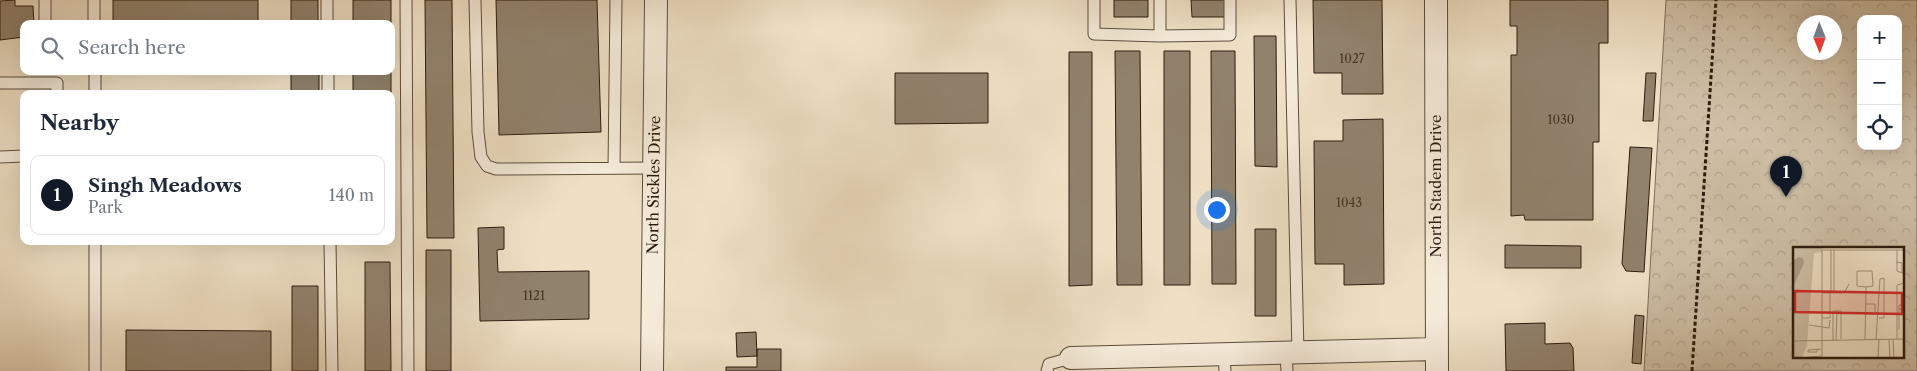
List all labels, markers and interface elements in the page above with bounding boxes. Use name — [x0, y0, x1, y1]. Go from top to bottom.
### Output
north arrow — [1797, 15, 1842, 60]
map controls — [1857, 15, 1902, 150]
button: + — [1857, 15, 1902, 60]
search box — [20, 20, 395, 75]
icon: search — [38, 34, 66, 62]
text: Search here — [78, 36, 186, 59]
house number: 1027 — [1339, 51, 1365, 66]
button: − — [1857, 60, 1902, 105]
button: locate — [1857, 105, 1902, 150]
text: Nearby — [40, 110, 119, 135]
house number: 1030 — [1548, 112, 1574, 127]
street label: North Stadem Drive — [1426, 115, 1445, 257]
street label: North Sickles Drive — [643, 116, 664, 254]
pin: 1 — [1770, 156, 1802, 197]
text: Singh Meadows — [88, 174, 242, 197]
text: 1 — [53, 185, 61, 205]
text: 140 m — [329, 185, 374, 205]
house number: 1043 — [1336, 195, 1362, 210]
text: Park — [88, 197, 123, 217]
your location — [1204, 197, 1230, 223]
inset map — [1793, 247, 1904, 358]
house number: 1121 — [523, 288, 545, 303]

